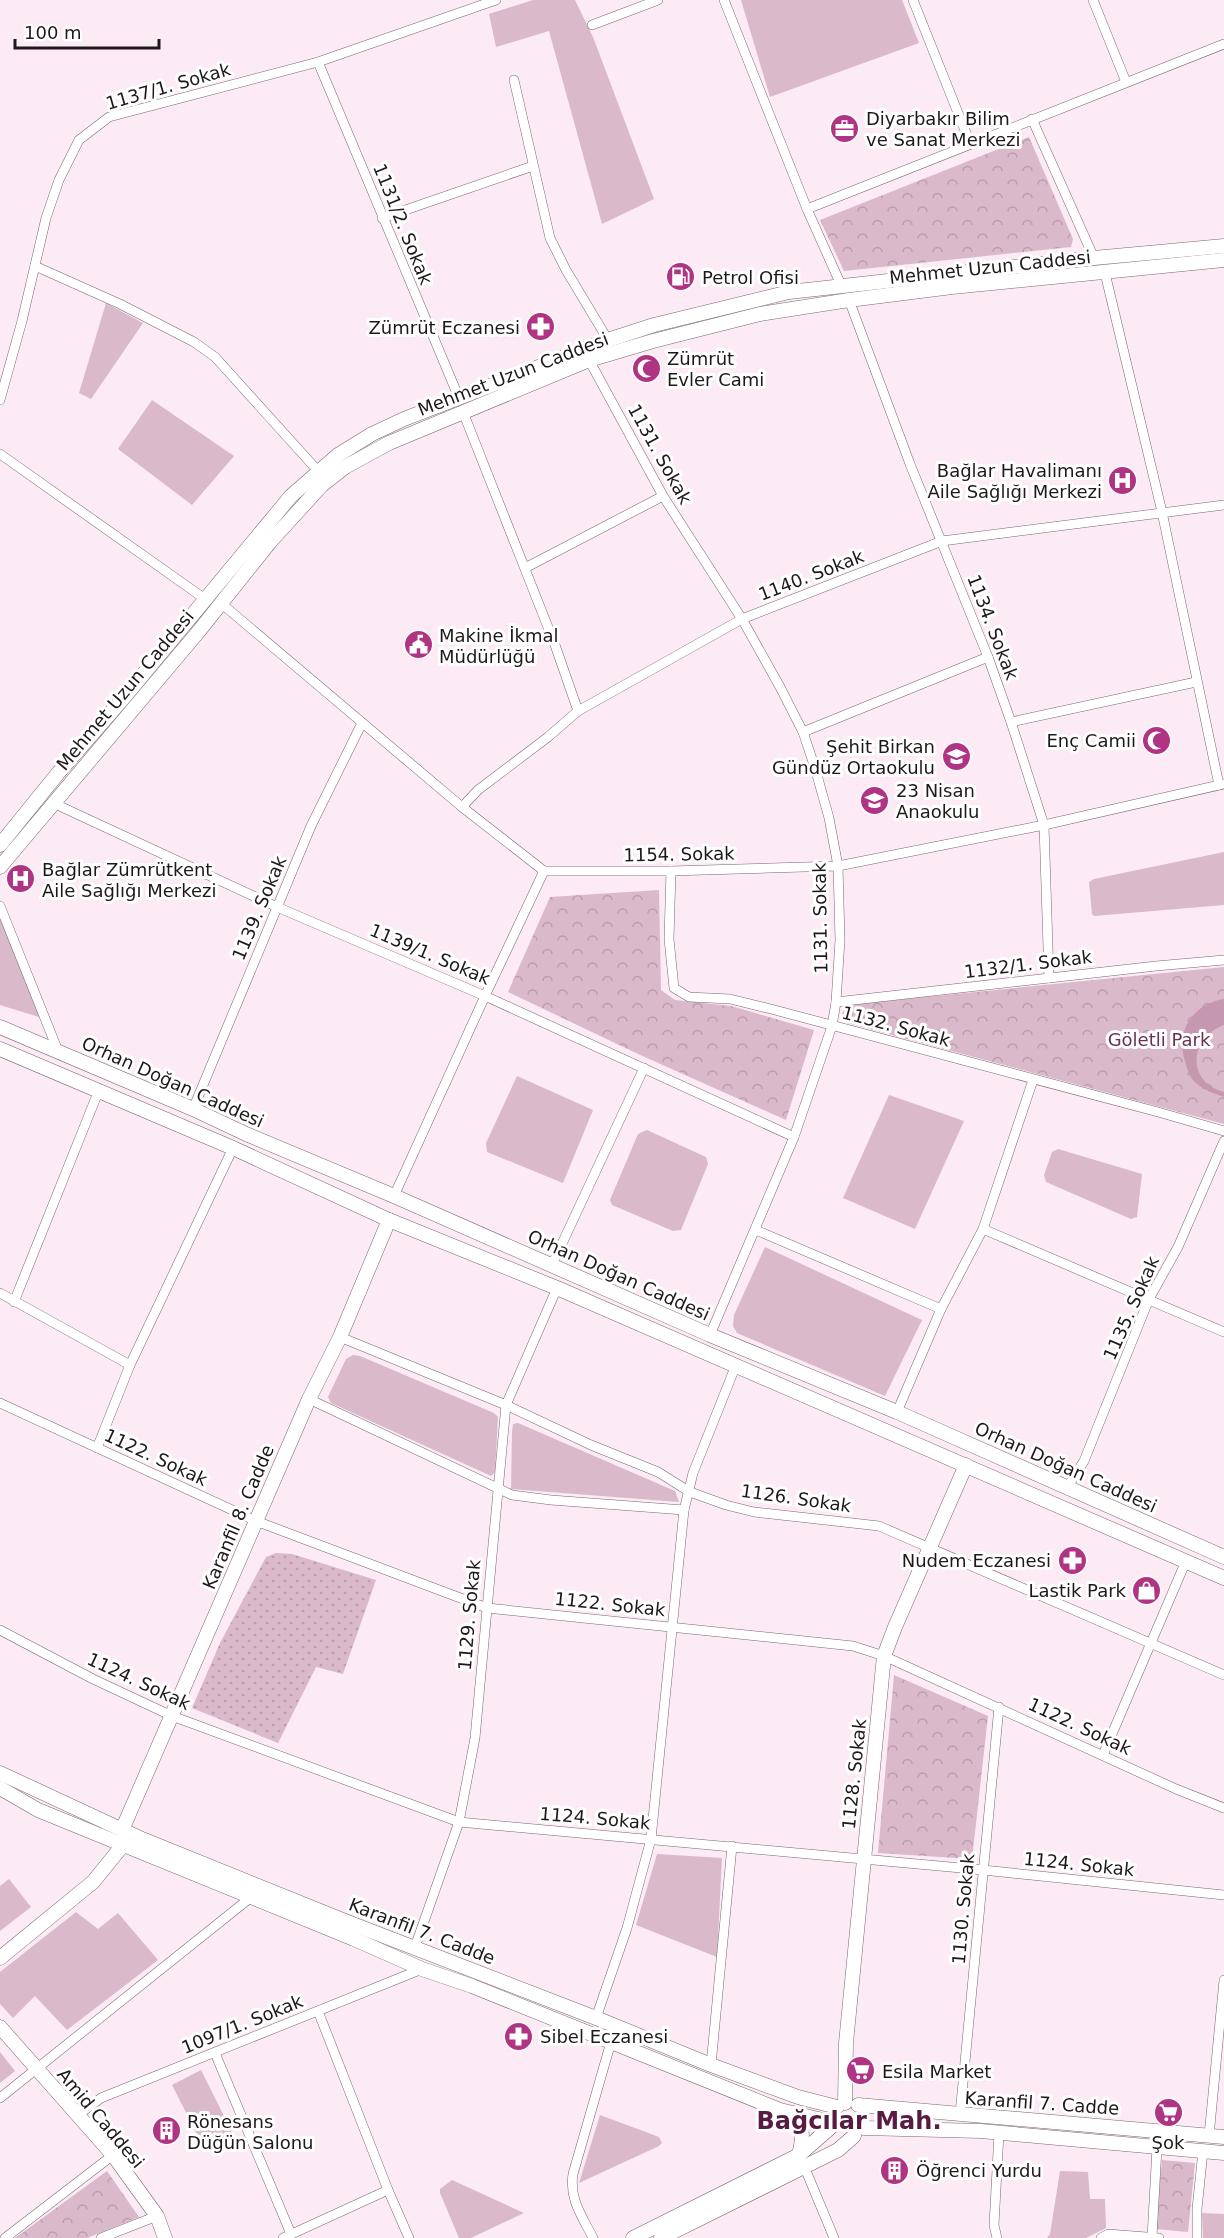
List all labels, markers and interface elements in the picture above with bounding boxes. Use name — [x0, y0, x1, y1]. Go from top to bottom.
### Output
scale bar — [15, 12, 159, 50]
text: 100 m — [24, 22, 82, 43]
street label: 1137/1. Sokak — [103, 58, 233, 114]
place label: Diyarbakır Bilim ve Sanat Merkezi — [866, 108, 1020, 150]
office icon: Diyarbakır Bilim ve Sanat Merkezi — [829, 112, 861, 144]
street label: 1131/2. Sokak — [369, 160, 437, 288]
street label: Mehmet Uzun Caddesi — [888, 246, 1092, 288]
fuel station icon: Petrol Ofisi — [665, 261, 697, 293]
place label: Petrol Ofisi — [702, 267, 799, 288]
pharmacy icon: Zümrüt Eczanesi — [525, 311, 557, 343]
place label: Zümrüt Eczanesi — [369, 317, 520, 338]
street label: Mehmet Uzun Caddesi — [415, 328, 611, 420]
place label: Zümrüt Evler Cami — [667, 348, 764, 390]
mosque icon: Zümrüt Evler Cami — [630, 352, 662, 384]
street label: 1131. Sokak — [624, 400, 696, 508]
place label: Bağlar Havalimanı Aile Sağlığı Merkezi — [928, 460, 1102, 502]
hospital icon: Bağlar Havalimanı Aile Sağlığı Merkezi — [1107, 464, 1139, 496]
street label: 1140. Sokak — [755, 545, 867, 605]
street label: 1134. Sokak — [963, 571, 1023, 683]
street label: Mehmet Uzun Caddesi — [52, 606, 198, 774]
place label: Makine İkmal Müdürlüğü — [439, 625, 559, 667]
public building icon: Makine İkmal Müdürlüğü — [402, 629, 434, 661]
mosque icon: Enç Camii — [1141, 724, 1173, 756]
place label: Enç Camii — [1046, 730, 1136, 751]
place label: Şehit Birkan Gündüz Ortaokulu — [772, 736, 935, 778]
school or university icon: Şehit Birkan Gündüz Ortaokulu — [940, 740, 972, 772]
place label: 23 Nisan Anaokulu — [896, 780, 979, 822]
school or university icon: 23 Nisan Anaokulu — [859, 784, 891, 816]
street label: 1154. Sokak — [623, 843, 735, 865]
street label: 1139. Sokak — [228, 852, 291, 963]
place label: Bağlar Zümrütkent Aile Sağlığı Merkezi — [42, 859, 216, 901]
street label: 1131. Sokak — [809, 862, 831, 974]
hospital icon: Bağlar Zümrütkent Aile Sağlığı Merkezi — [5, 863, 37, 895]
street label: 1139/1. Sokak — [367, 919, 494, 989]
street label: 1132/1. Sokak — [963, 946, 1094, 982]
street label: 1132. Sokak — [840, 1001, 953, 1051]
park label: Göletli Park — [1108, 1029, 1211, 1050]
street label: Orhan Doğan Caddesi — [79, 1032, 267, 1132]
street label: Orhan Doğan Caddesi — [525, 1225, 713, 1325]
street label: 1135. Sokak — [1099, 1252, 1163, 1363]
street label: Orhan Doğan Caddesi — [972, 1417, 1160, 1517]
street label: 1122. Sokak — [101, 1424, 211, 1490]
street label: Karanfil 8. Cadde — [198, 1442, 278, 1592]
street label: 1126. Sokak — [739, 1480, 853, 1516]
pharmacy icon: Nudem Eczanesi — [1056, 1544, 1088, 1576]
place label: Nudem Eczanesi — [902, 1550, 1051, 1571]
street label: 1129. Sokak — [454, 1558, 484, 1671]
shop icon: Lastik Park — [1131, 1574, 1163, 1606]
place label: Lastik Park — [1028, 1580, 1127, 1601]
street label: 1122. Sokak — [554, 1588, 667, 1620]
street label: 1124. Sokak — [84, 1648, 194, 1714]
street label: 1122. Sokak — [1025, 1693, 1135, 1759]
street label: 1128. Sokak — [838, 1717, 870, 1830]
street label: 1124. Sokak — [539, 1803, 652, 1833]
street label: 1124. Sokak — [1023, 1848, 1136, 1880]
street label: 1130. Sokak — [948, 1852, 978, 1965]
street label: Karanfil 7. Cadde — [346, 1893, 498, 1969]
street label: 1097/1. Sokak — [178, 1990, 306, 2058]
pharmacy icon: Sibel Eczanesi — [503, 2020, 535, 2052]
place label: Sibel Eczanesi — [540, 2026, 668, 2047]
supermarket icon: Esila Market — [845, 2055, 877, 2087]
place label: Esila Market — [882, 2061, 991, 2082]
street label: Amid Caddesi — [53, 2064, 149, 2172]
street label: Karanfil 7. Cadde — [964, 2087, 1120, 2119]
supermarket icon: Şok — [1152, 2097, 1184, 2129]
district label: Bağcılar Mah. — [756, 2107, 942, 2135]
place label: Rönesans Düğün Salonu — [187, 2111, 314, 2153]
building icon: Rönesans Düğün Salonu — [150, 2115, 182, 2147]
place label: Şok — [1152, 2132, 1185, 2153]
building icon: Öğrenci Yurdu — [879, 2154, 911, 2186]
place label: Öğrenci Yurdu — [916, 2160, 1042, 2181]

